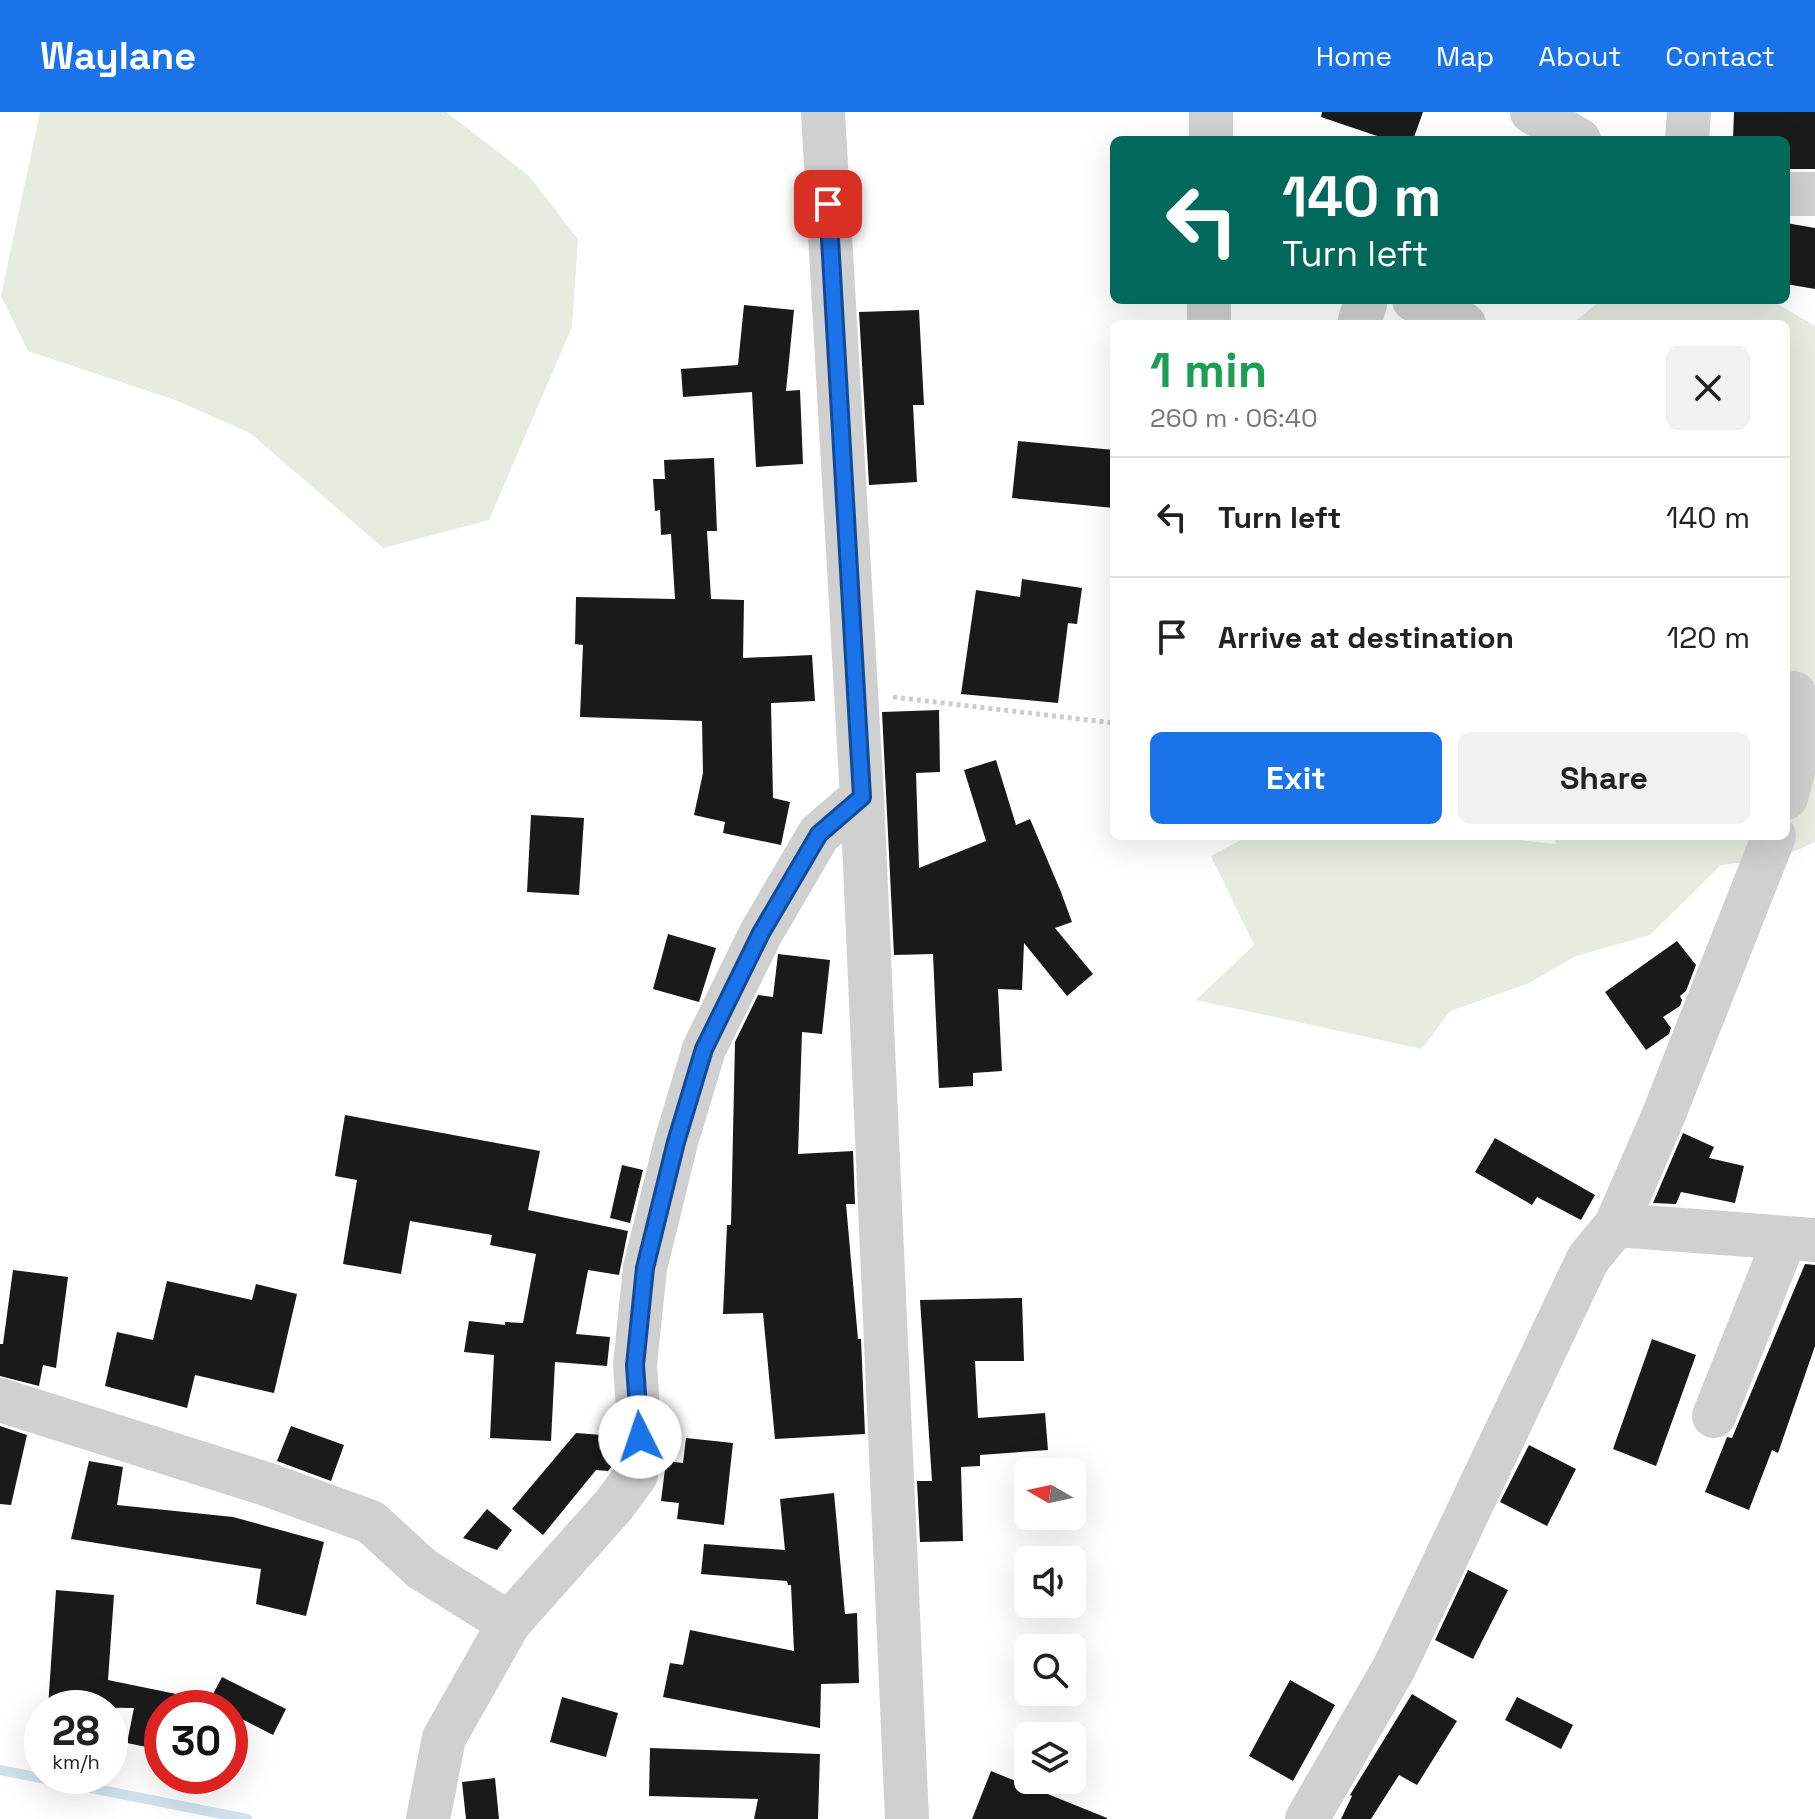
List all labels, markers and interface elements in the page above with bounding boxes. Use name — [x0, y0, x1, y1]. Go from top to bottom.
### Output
text: Waylane — [40, 32, 196, 80]
text: Home — [1316, 38, 1392, 74]
text: Map — [1436, 38, 1494, 74]
text: About — [1538, 38, 1621, 74]
text: Contact — [1665, 38, 1775, 74]
text: 140 m — [1282, 161, 1441, 232]
icon: left — [1150, 168, 1254, 272]
pin — [794, 170, 862, 238]
icon: arrive — [806, 182, 850, 226]
text: Turn left — [1282, 231, 1429, 277]
text: 1 min — [1150, 340, 1267, 401]
button: close — [1666, 346, 1750, 430]
text: 260 m · 06:40 — [1150, 401, 1318, 435]
icon: left — [1150, 495, 1194, 539]
text: Turn left — [1218, 498, 1341, 537]
text: 140 m — [1666, 498, 1750, 537]
icon: arrive — [1150, 615, 1194, 659]
text: Arrive at destination — [1218, 618, 1514, 657]
text: 120 m — [1667, 618, 1750, 657]
button: Exit — [1150, 732, 1442, 824]
button: Share — [1458, 732, 1750, 824]
position arrow — [598, 1395, 682, 1479]
north arrow — [1014, 1458, 1086, 1530]
map controls — [1014, 1458, 1086, 1794]
button: sound — [1014, 1546, 1086, 1618]
button: search — [1014, 1634, 1086, 1706]
speed limit sign: 30 — [144, 1690, 248, 1794]
text: 28 — [52, 1706, 100, 1757]
button: layers — [1014, 1722, 1086, 1794]
text: km/h — [52, 1749, 100, 1775]

